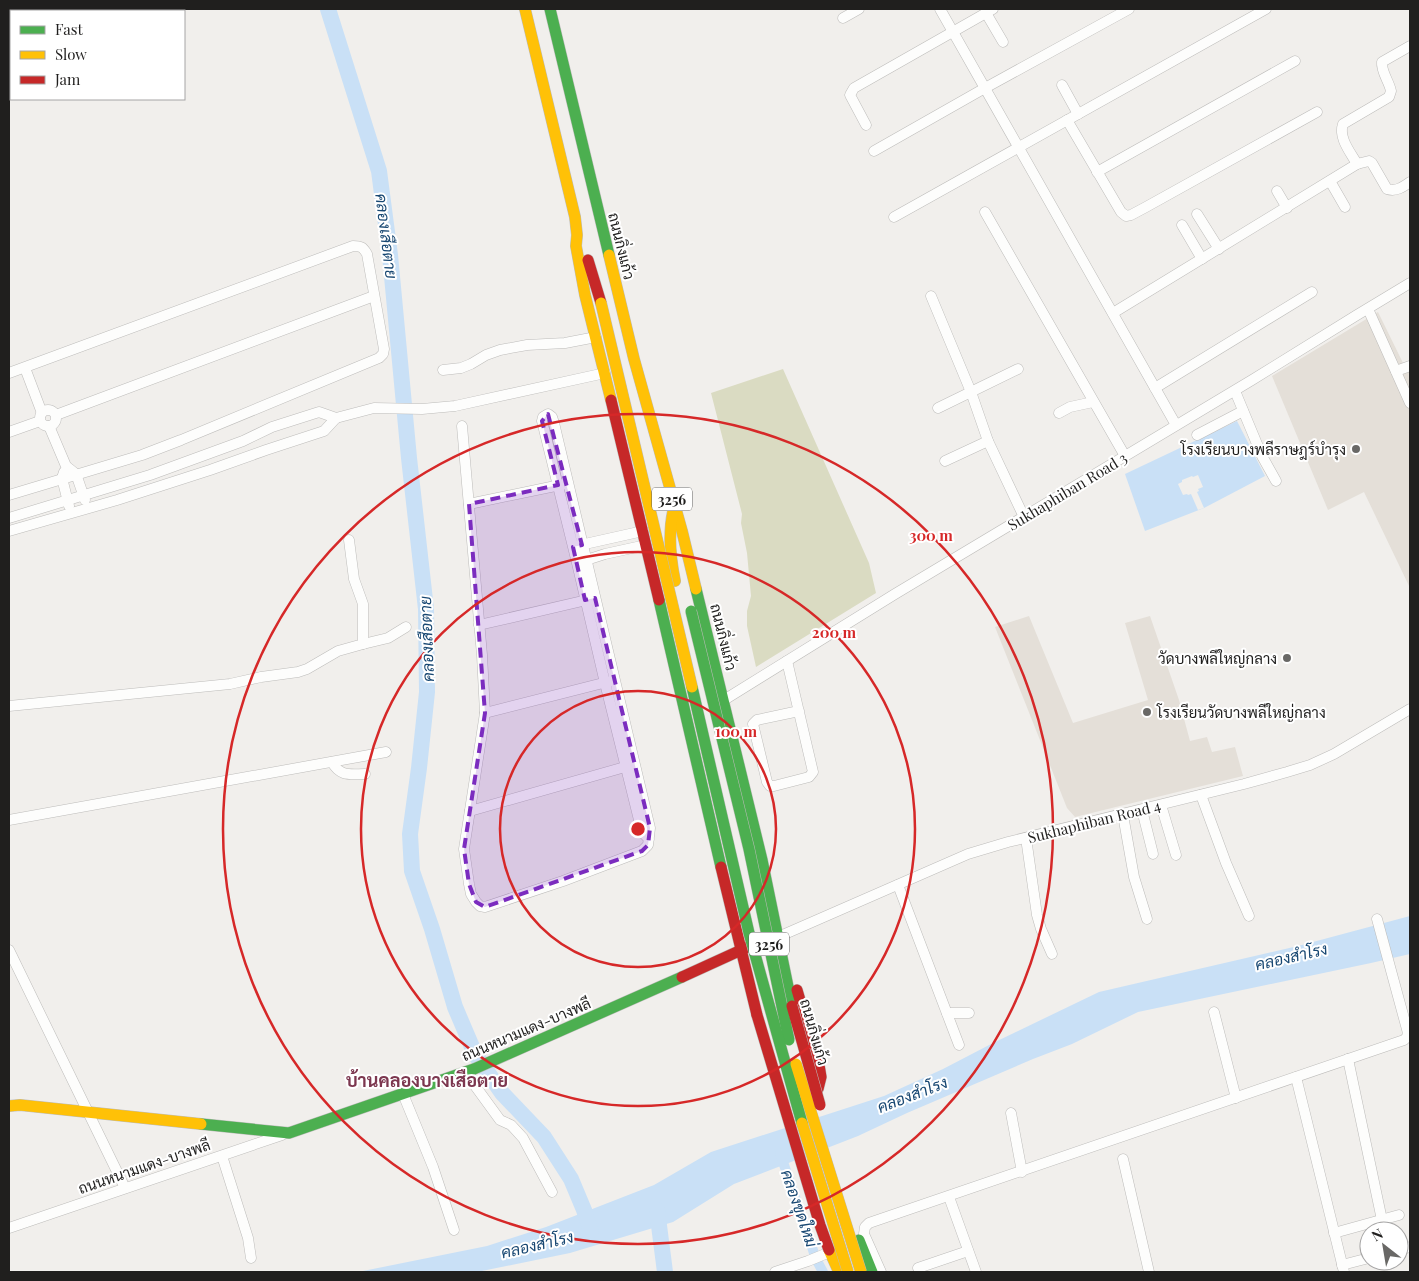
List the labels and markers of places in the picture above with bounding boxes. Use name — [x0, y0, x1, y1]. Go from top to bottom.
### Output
place label: โรงเรียนบางพลีราษฎร์บำรุง — [1180, 439, 1346, 461]
marker: โรงเรียนบางพลีราษฎร์บำรุง — [1350, 443, 1362, 455]
place label: วัดบางพลีใหญ่กลาง — [1158, 648, 1277, 668]
marker: วัดบางพลีใหญ่กลาง — [1281, 652, 1293, 664]
place label: โรงเรียนวัดบางพลีใหญ่กลาง — [1156, 702, 1326, 722]
marker: โรงเรียนวัดบางพลีใหญ่กลาง — [1141, 706, 1153, 718]
centre of rings — [629, 820, 647, 838]

